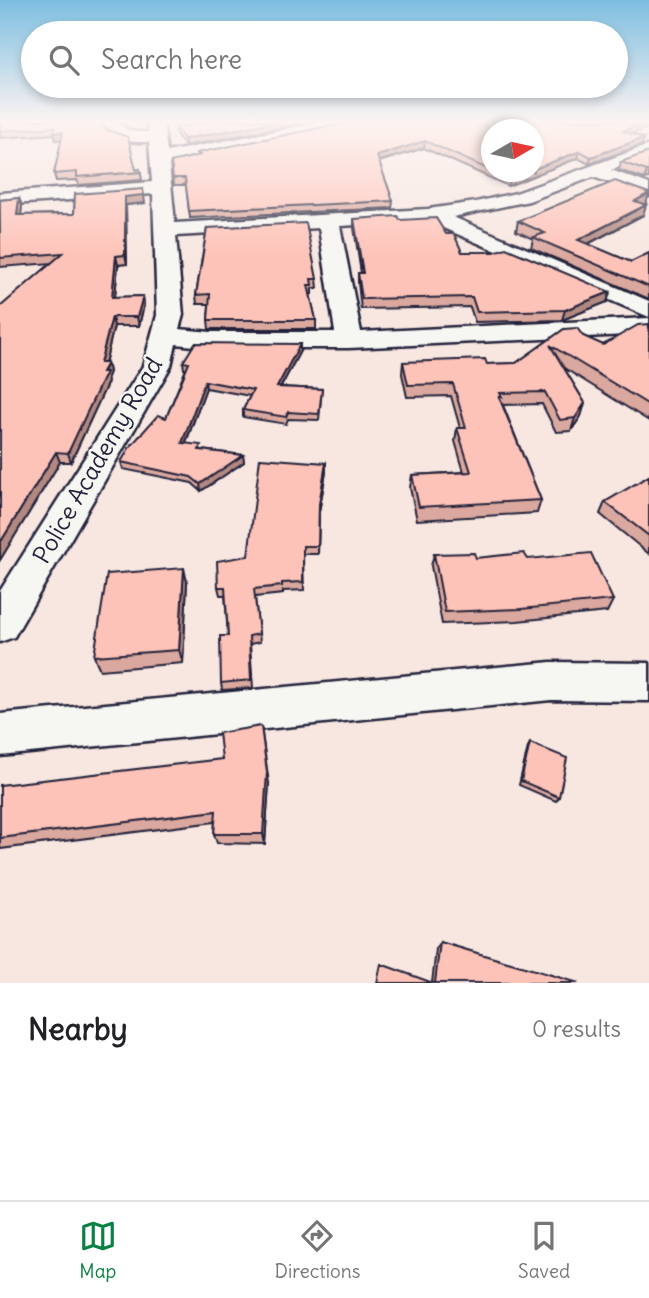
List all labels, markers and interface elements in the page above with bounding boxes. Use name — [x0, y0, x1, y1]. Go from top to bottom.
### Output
search box — [21, 21, 628, 98]
icon: search — [45, 41, 83, 79]
text: Search here — [101, 43, 242, 76]
north arrow — [481, 119, 544, 182]
street label: Police Academy Road — [26, 352, 168, 568]
text: Nearby — [28, 1010, 128, 1048]
text: 0 results — [532, 1014, 621, 1043]
tab: Map — [79, 1217, 117, 1283]
tab: Directions — [275, 1217, 360, 1283]
tab: Saved — [518, 1217, 570, 1283]

